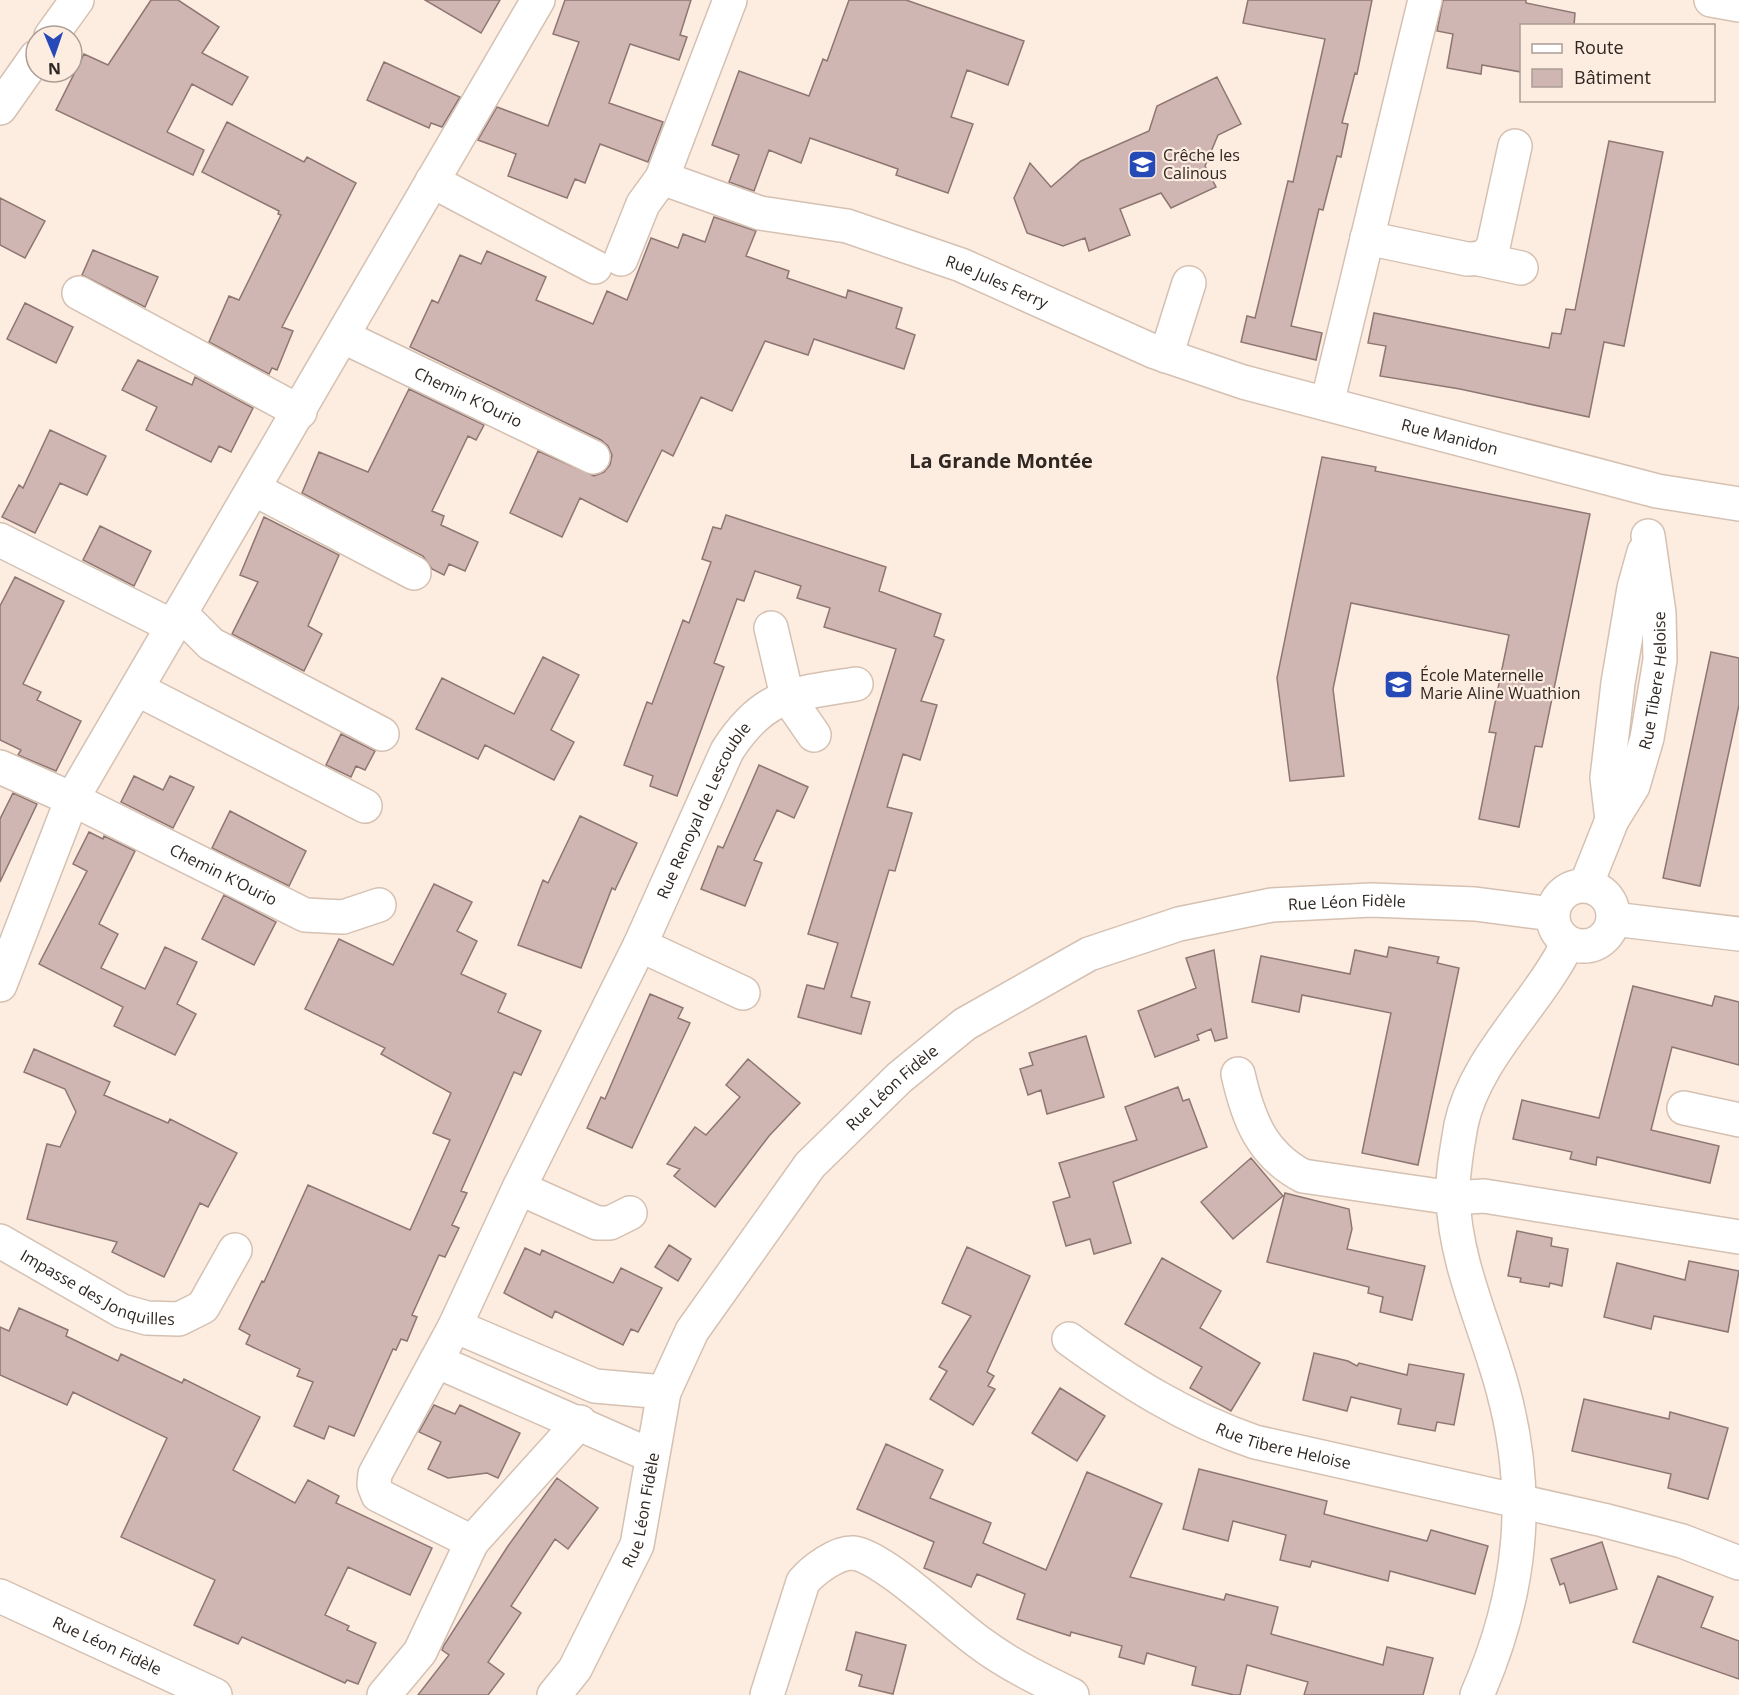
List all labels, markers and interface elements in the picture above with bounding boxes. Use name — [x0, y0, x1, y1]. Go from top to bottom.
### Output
north arrow — [24, 24, 84, 84]
legend — [1520, 24, 1715, 102]
text: Route — [1574, 35, 1624, 59]
text: N — [48, 58, 61, 80]
text: Bâtiment — [1574, 65, 1651, 89]
place label: Crêche les Calinous — [1163, 144, 1240, 184]
school or university icon: Crêche les Calinous — [1126, 148, 1158, 180]
street label: Rue Jules Ferry — [943, 250, 1053, 314]
street label: Chemin K'Ourio — [411, 361, 526, 432]
street label: Rue Manidon — [1399, 413, 1501, 460]
district label: La Grande Montée — [909, 447, 1093, 474]
street label: Rue Tibere Heloise — [1633, 611, 1672, 752]
place label: École Maternelle Marie Aline Wuathion — [1420, 664, 1581, 704]
school or university icon: École Maternelle Marie Aline Wuathion — [1383, 668, 1415, 700]
street label: Rue Renoyal de Lescouble — [651, 717, 755, 902]
street label: Chemin K'Ourio — [166, 838, 281, 910]
street label: Rue Léon Fidèle — [1287, 889, 1406, 915]
street label: Rue Léon Fidèle — [841, 1040, 943, 1135]
street label: Impasse des Jonquilles — [17, 1244, 175, 1330]
street label: Rue Tibere Heloise — [1212, 1417, 1353, 1474]
street label: Rue Léon Fidèle — [616, 1451, 664, 1571]
street label: Rue Léon Fidèle — [49, 1611, 165, 1680]

